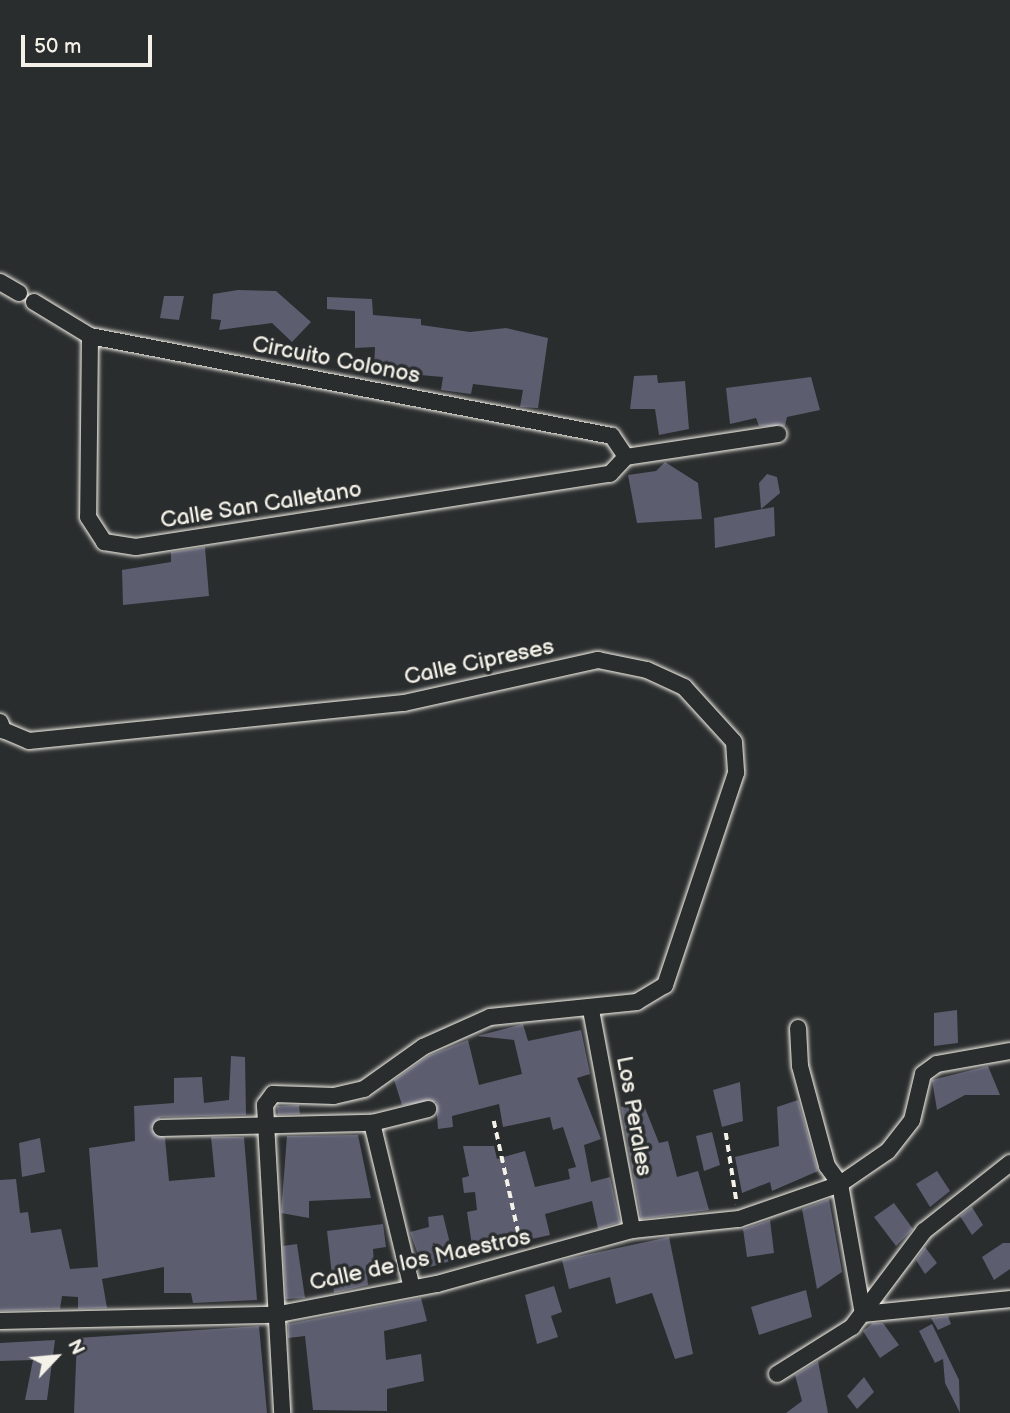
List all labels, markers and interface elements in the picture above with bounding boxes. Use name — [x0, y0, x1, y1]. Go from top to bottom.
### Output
scale bar — [24, 21, 156, 65]
text: 50 m — [34, 34, 81, 59]
street label: Circuito Colonos — [250, 330, 422, 390]
street label: Calle San Calletano — [158, 475, 364, 535]
street label: Calle Cipreses — [402, 633, 556, 691]
street label: Los Perales — [610, 1054, 658, 1178]
street label: Calle de los Maestros — [307, 1223, 533, 1297]
north arrow — [21, 1322, 91, 1392]
text: N — [62, 1336, 89, 1359]

